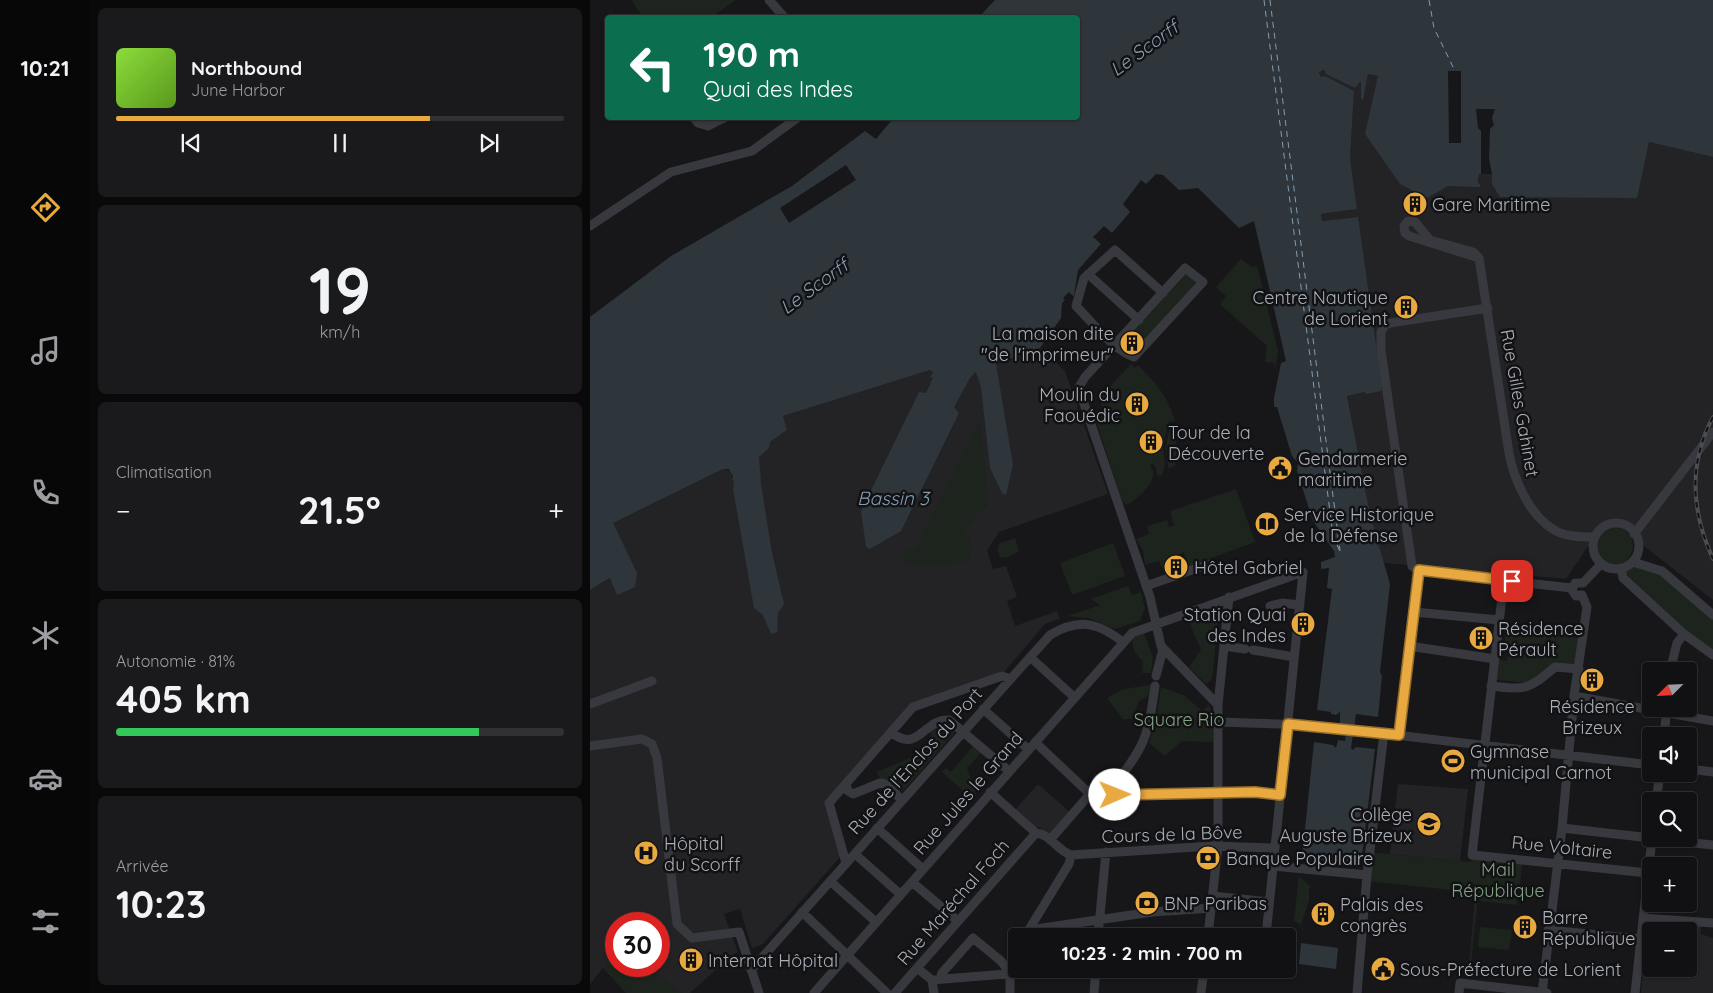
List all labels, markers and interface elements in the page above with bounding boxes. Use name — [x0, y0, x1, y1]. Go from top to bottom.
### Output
water label: Le Scorff — [1105, 13, 1186, 81]
text: 190 m — [703, 32, 800, 76]
icon: left — [620, 35, 685, 100]
text: 10:21 — [20, 54, 70, 82]
text: Northbound — [191, 56, 302, 80]
text: Quai des Indes — [703, 75, 853, 103]
text: June Harbor — [191, 80, 285, 100]
icon: previous — [177, 129, 205, 157]
icon: pause — [326, 129, 354, 157]
icon: next — [475, 129, 503, 157]
icon: directions — [28, 190, 63, 225]
building icon: Gare Maritime — [1402, 191, 1428, 217]
place label: Gare Maritime — [1432, 193, 1550, 216]
text: 19 — [309, 249, 371, 330]
water label: Le Scorff — [775, 251, 856, 319]
place label: Centre Nautique de Lorient — [1253, 286, 1388, 330]
building icon: Centre Nautique de Lorient — [1393, 294, 1419, 320]
text: km/h — [320, 322, 360, 342]
place label: La maison dite "de l'imprimeur" — [981, 322, 1114, 366]
street label: Rue Gilles Gahinet — [1496, 327, 1544, 479]
building icon: La maison dite "de l'imprimeur" — [1119, 330, 1145, 356]
icon: music — [28, 333, 63, 368]
place label: Moulin du Faouédic — [1039, 383, 1120, 427]
building icon: Moulin du Faouédic — [1124, 391, 1150, 417]
place label: Tour de la Découverte — [1168, 421, 1264, 465]
building icon: Tour de la Découverte — [1138, 429, 1164, 455]
place label: Gendarmerie maritime — [1298, 447, 1407, 491]
public building icon: Gendarmerie maritime — [1267, 455, 1293, 481]
text: Climatisation — [116, 462, 212, 482]
icon: phone — [28, 475, 63, 510]
text: 21.5° — [298, 486, 381, 534]
water label: Bassin 3 — [857, 486, 931, 510]
text: − — [116, 493, 131, 528]
text: + — [548, 493, 564, 528]
place label: Service Historique de la Défense — [1284, 503, 1434, 547]
library icon: Service Historique de la Défense — [1254, 511, 1280, 537]
building icon: Hôtel Gabriel — [1163, 554, 1189, 580]
place label: Hôtel Gabriel — [1194, 556, 1303, 579]
pin — [1491, 560, 1533, 602]
icon: arrive — [1498, 567, 1526, 595]
place label: Station Quai des Indes — [1184, 603, 1286, 647]
building icon: Station Quai des Indes — [1290, 611, 1316, 637]
place label: Résidence Pérault — [1498, 617, 1583, 661]
icon: climate — [28, 618, 63, 653]
building icon: Résidence Pérault — [1468, 625, 1494, 651]
text: Autonomie · 81% — [116, 651, 235, 671]
north arrow — [1642, 662, 1698, 718]
map controls — [1642, 662, 1697, 977]
building icon: Résidence Brizeux — [1579, 667, 1605, 693]
text: 405 km — [116, 675, 251, 723]
street label: Rue de l'Enclos du Port — [843, 683, 987, 839]
place label: Résidence Brizeux — [1549, 695, 1635, 739]
park label: Square Rio — [1134, 708, 1224, 731]
street label: Rue Jules le Grand — [908, 727, 1028, 859]
button: sound — [1642, 727, 1697, 782]
place label: Gymnase municipal Carnot — [1470, 740, 1612, 784]
sports icon: Gymnase municipal Carnot — [1440, 748, 1466, 774]
icon: car — [28, 761, 63, 796]
position arrow — [1088, 768, 1140, 820]
button: search — [1642, 792, 1697, 847]
place label: Collège Auguste Brizeux — [1280, 803, 1412, 847]
school or university icon: Collège Auguste Brizeux — [1416, 811, 1442, 837]
street label: Cours de la Bôve — [1101, 820, 1243, 848]
street label: Rue Voltaire — [1510, 830, 1614, 864]
place label: Hôpital du Scorff — [664, 832, 741, 876]
street label: Rue Maréchal Foch — [892, 834, 1014, 970]
hospital icon: Hôpital du Scorff — [633, 840, 659, 866]
bank icon: Banque Populaire — [1195, 845, 1221, 871]
place label: Banque Populaire — [1226, 847, 1373, 870]
text: Arrivée — [116, 856, 169, 876]
button: + — [1642, 857, 1697, 912]
park label: Mail République — [1451, 858, 1545, 902]
text: 10:23 — [116, 880, 207, 928]
bank icon: BNP Paribas — [1134, 890, 1160, 916]
place label: BNP Paribas — [1164, 892, 1267, 915]
place label: Palais des congrès — [1340, 893, 1423, 937]
building icon: Palais des congrès — [1310, 901, 1336, 927]
icon: filters — [28, 904, 63, 939]
place label: Barre République — [1542, 906, 1636, 950]
speed limit sign: 30 — [605, 912, 670, 977]
building icon: Barre République — [1512, 914, 1538, 940]
button: − — [1642, 922, 1697, 977]
text: 10:23 · 2 min · 700 m — [1061, 941, 1243, 965]
building icon: Internat Hôpital — [678, 947, 704, 973]
place label: Internat Hôpital — [708, 949, 838, 972]
public building icon: Sous-Préfecture de Lorient — [1370, 956, 1396, 982]
place label: Sous-Préfecture de Lorient — [1400, 958, 1621, 981]

